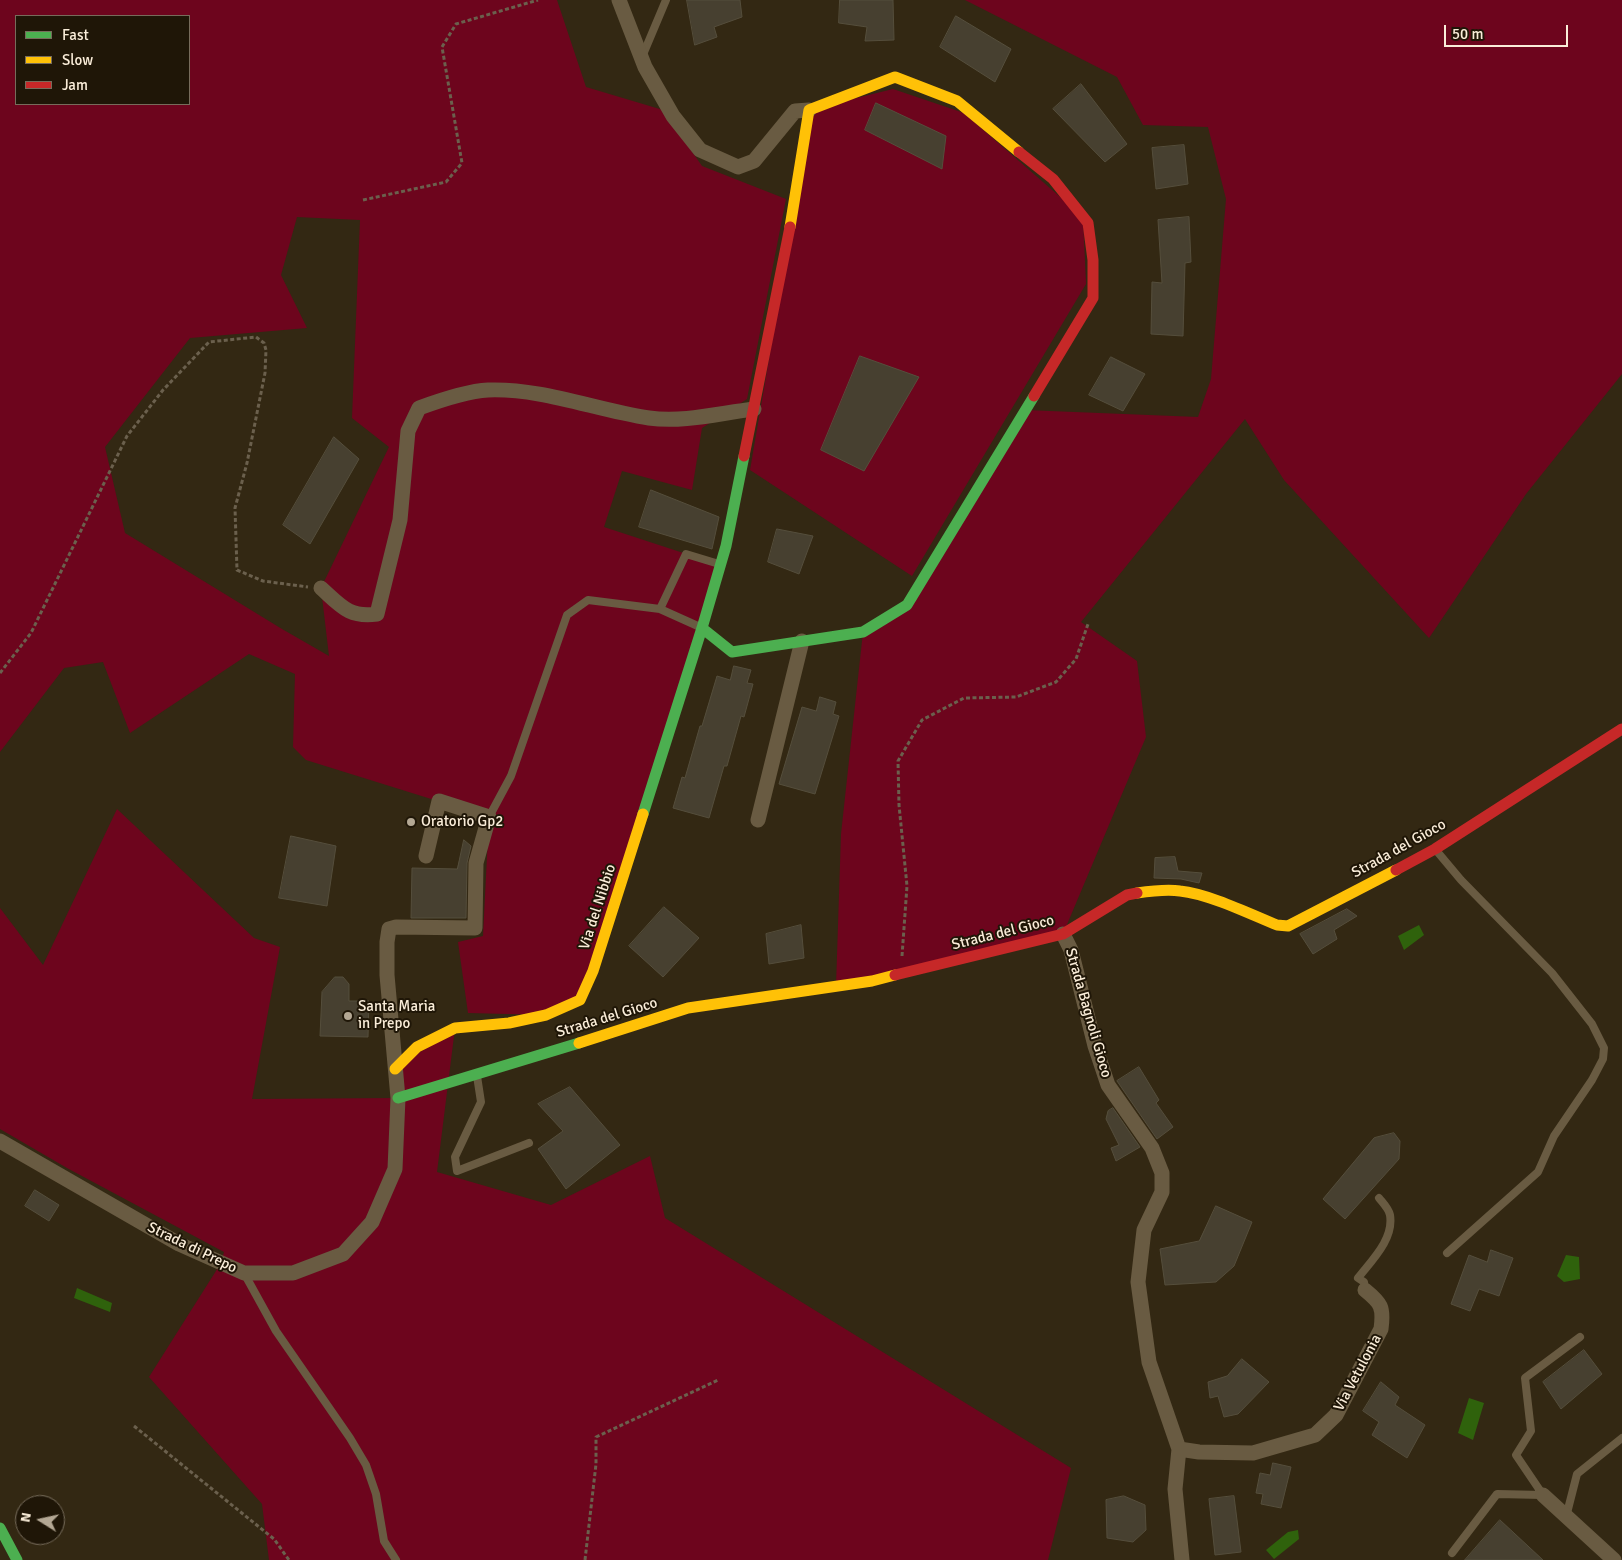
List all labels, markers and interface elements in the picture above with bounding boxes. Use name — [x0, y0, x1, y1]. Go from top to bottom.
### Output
legend — [15, 15, 190, 105]
scale bar — [1447, 15, 1571, 47]
text: 50 m — [1452, 25, 1483, 43]
text: Fast — [62, 26, 89, 44]
text: Slow — [62, 51, 93, 69]
text: Jam — [62, 76, 88, 94]
place label: Oratorio Gp2 — [421, 813, 503, 831]
marker: Oratorio Gp2 — [405, 816, 417, 828]
street label: Strada del Gioco — [1349, 816, 1449, 882]
street label: Via del Nibbio — [576, 862, 620, 952]
street label: Strada del Gioco — [950, 912, 1056, 954]
street label: Strada Bagnoli Gioco — [1061, 946, 1115, 1080]
street label: Strada del Gioco — [554, 994, 660, 1042]
place label: Santa Maria in Prepo — [358, 998, 435, 1033]
marker: Santa Maria in Prepo — [342, 1010, 354, 1022]
street label: Strada di Prepo — [144, 1219, 240, 1277]
street label: Via Vetulonia — [1330, 1332, 1386, 1414]
north arrow — [15, 1495, 65, 1545]
text: N — [17, 1511, 35, 1524]

